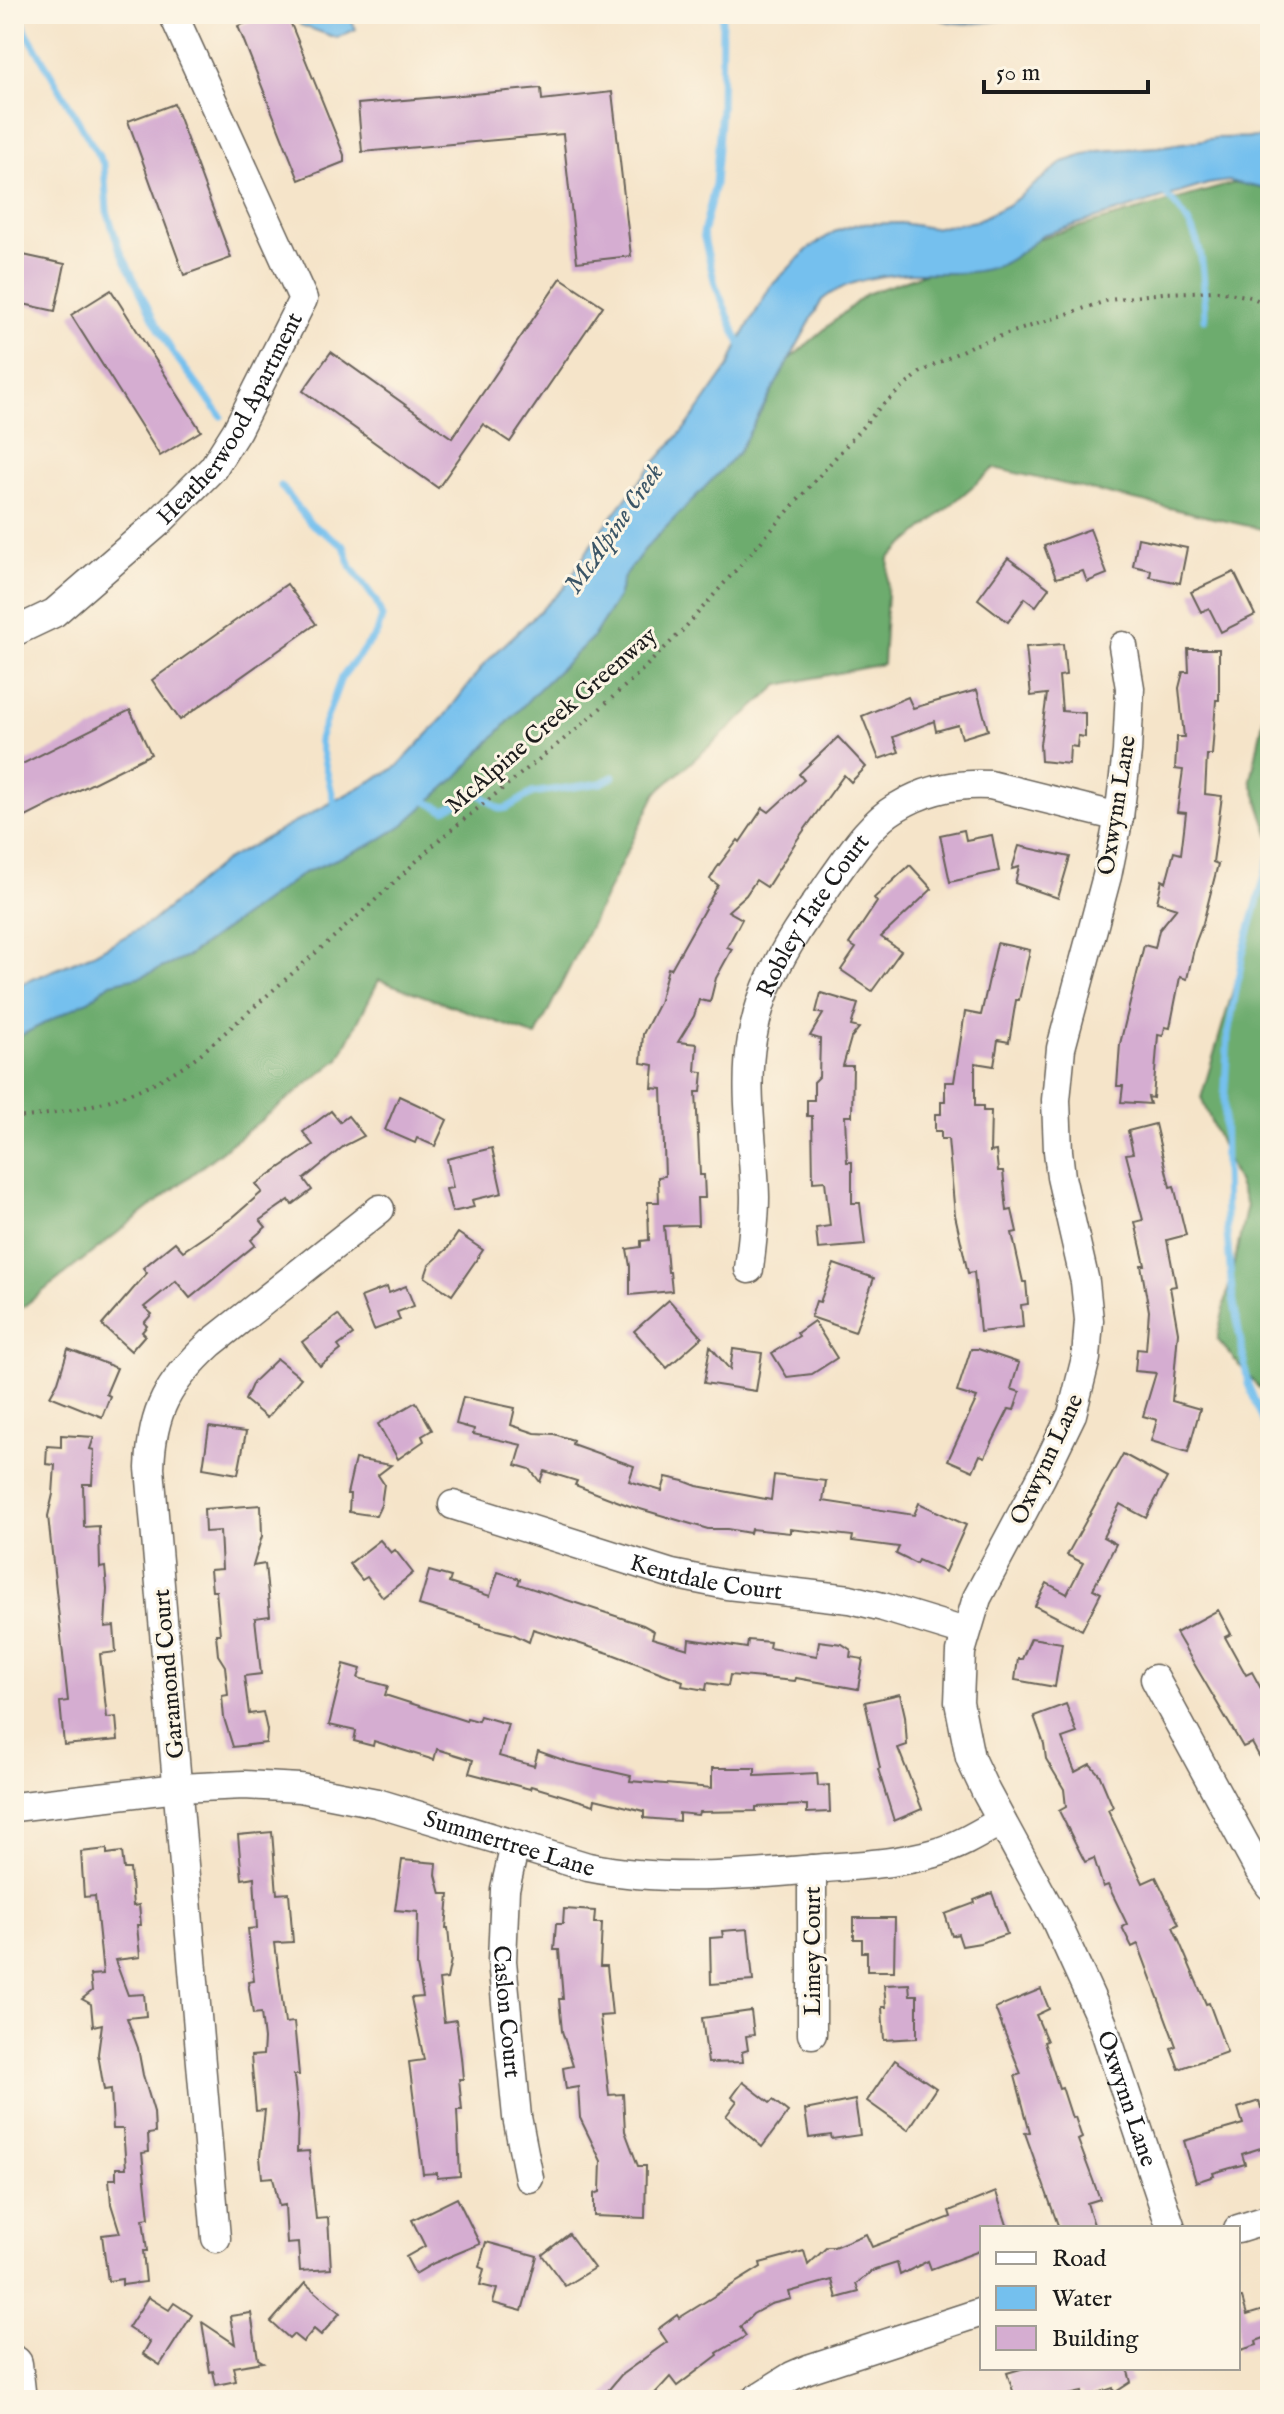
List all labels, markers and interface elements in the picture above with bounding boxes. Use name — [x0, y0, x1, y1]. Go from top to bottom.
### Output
scale bar — [984, 44, 1148, 94]
text: 50 m — [996, 58, 1040, 89]
street label: Heatherwood Apartment — [151, 308, 311, 532]
water label: McAlpine Creek — [557, 457, 671, 600]
street label: McAlpine Creek Greenway — [440, 621, 664, 821]
street label: Oxwynn Lane — [1091, 733, 1144, 877]
street label: Robley Tate Court — [750, 828, 877, 1002]
street label: Oxwynn Lane — [1003, 1389, 1091, 1530]
street label: Kentdale Court — [626, 1548, 784, 1608]
street label: Garamond Court — [147, 1588, 192, 1760]
street label: Summertree Lane — [420, 1804, 597, 1885]
street label: Limey Court — [798, 1886, 829, 2016]
street label: Caslon Court — [485, 1945, 527, 2079]
street label: Oxwynn Lane — [1089, 2027, 1163, 2171]
legend — [980, 2226, 1240, 2370]
text: Road — [1052, 2244, 1106, 2275]
text: Water — [1052, 2284, 1112, 2315]
text: Building — [1052, 2324, 1139, 2355]

